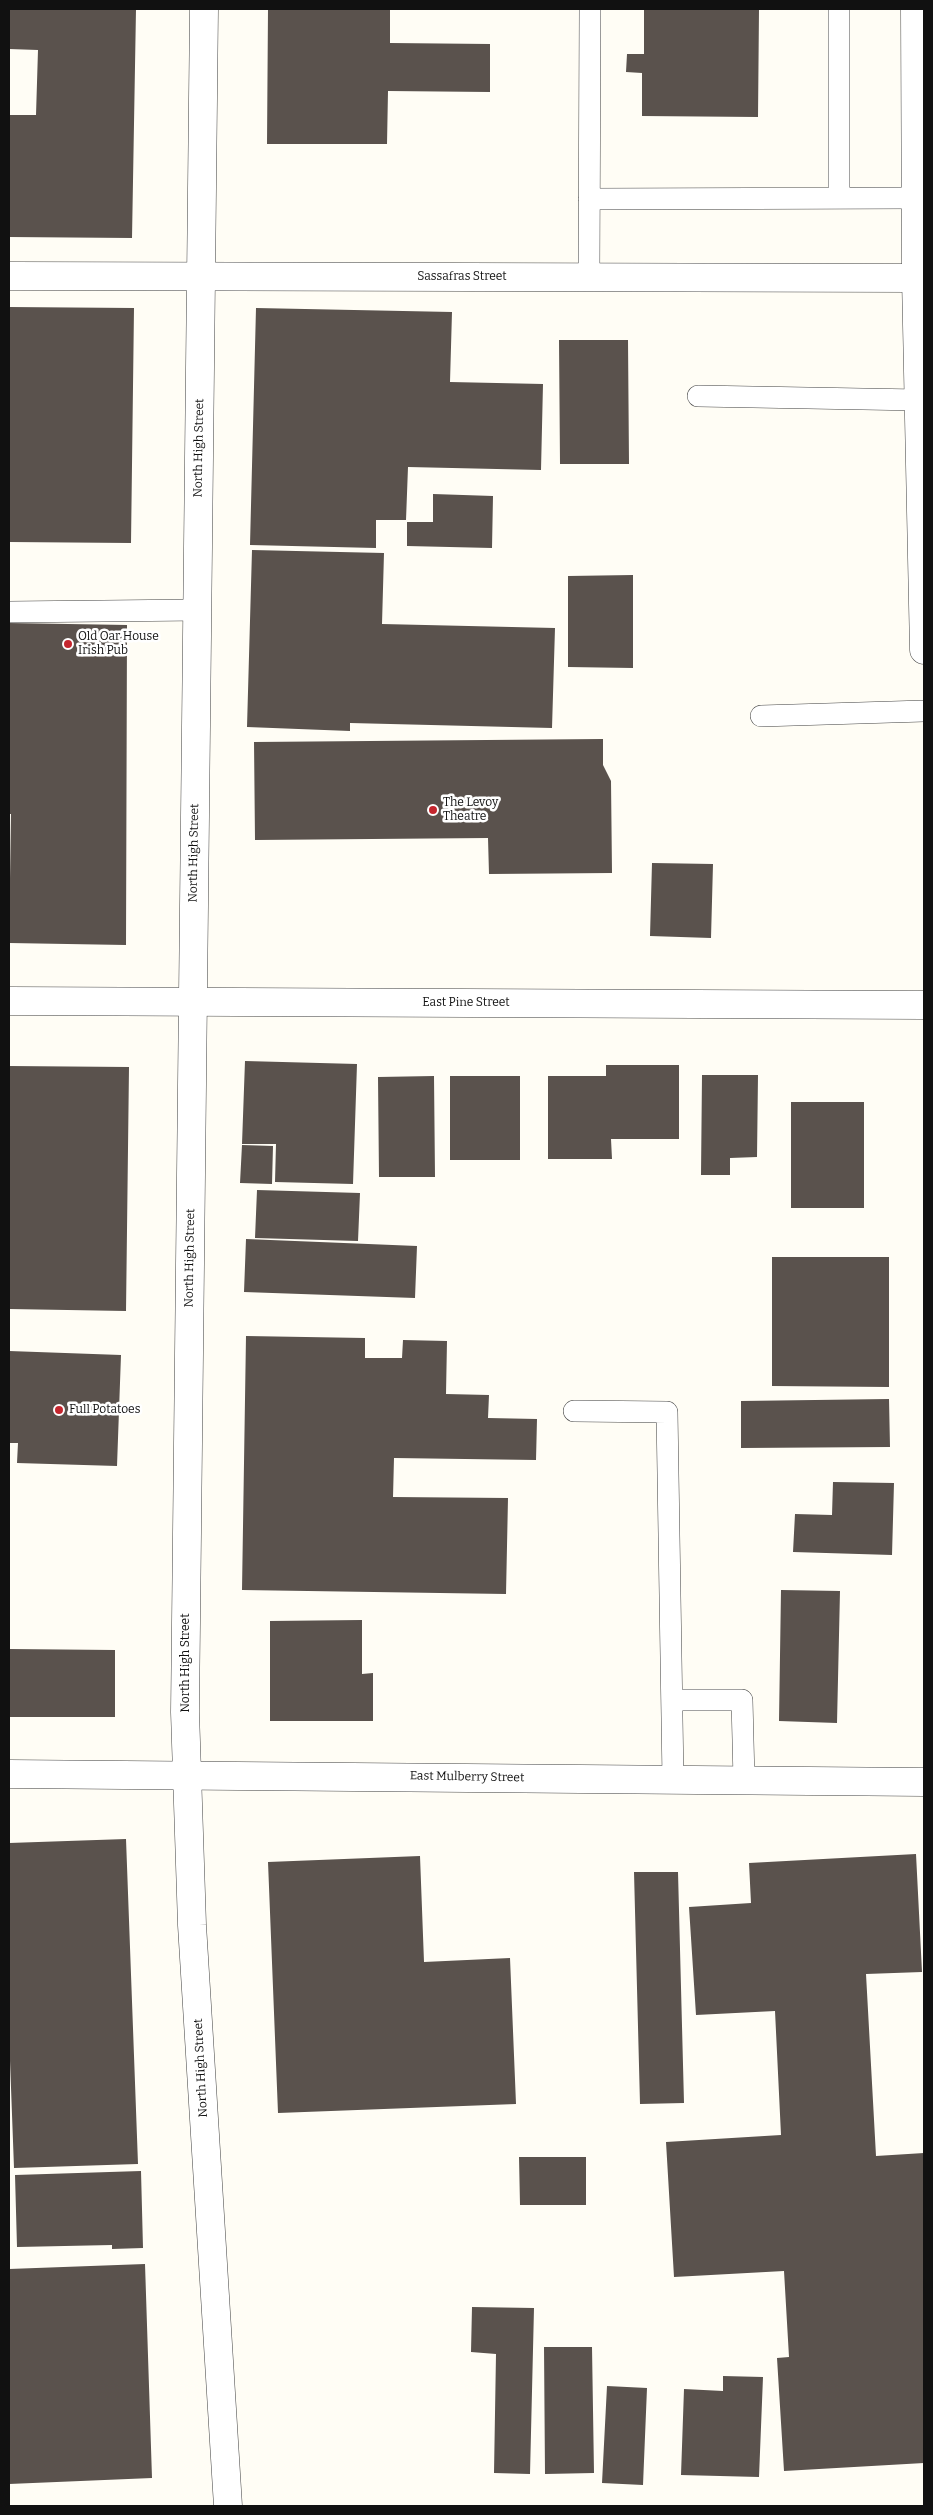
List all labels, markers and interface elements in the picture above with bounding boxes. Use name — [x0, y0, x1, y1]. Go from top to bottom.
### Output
street label: Sassafras Street — [417, 270, 507, 284]
street label: North High Street — [191, 398, 207, 498]
place label: Old Oar House Irish Pub — [78, 630, 159, 658]
marker: Old Oar House Irish Pub — [62, 638, 74, 650]
place label: The Levoy Theatre — [443, 796, 498, 824]
street label: North High Street — [186, 803, 202, 903]
marker: The Levoy Theatre — [427, 804, 439, 816]
street label: East Pine Street — [422, 996, 510, 1010]
street label: North High Street — [182, 1208, 198, 1308]
place label: Full Potatoes — [69, 1403, 140, 1417]
marker: Full Potatoes — [53, 1404, 65, 1416]
street label: North High Street — [179, 1613, 193, 1713]
street label: East Mulberry Street — [410, 1769, 524, 1785]
street label: North High Street — [191, 2018, 211, 2118]

